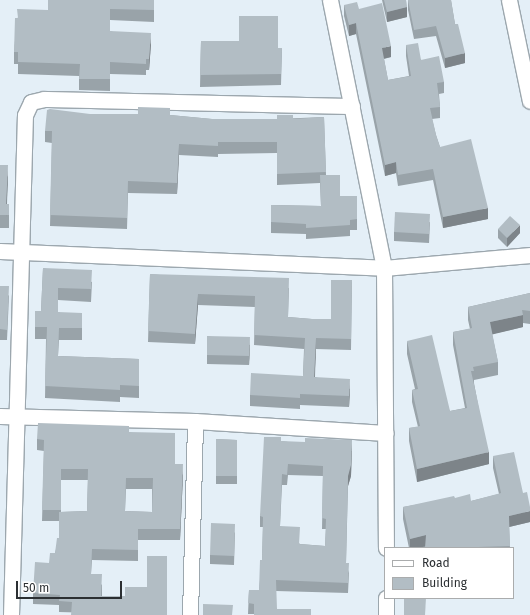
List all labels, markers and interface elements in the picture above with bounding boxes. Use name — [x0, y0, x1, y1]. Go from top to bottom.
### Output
legend — [384, 547, 514, 599]
text: Road — [422, 556, 450, 570]
scale bar — [18, 573, 124, 599]
text: Building — [422, 576, 467, 590]
text: 50 m — [23, 581, 49, 595]

